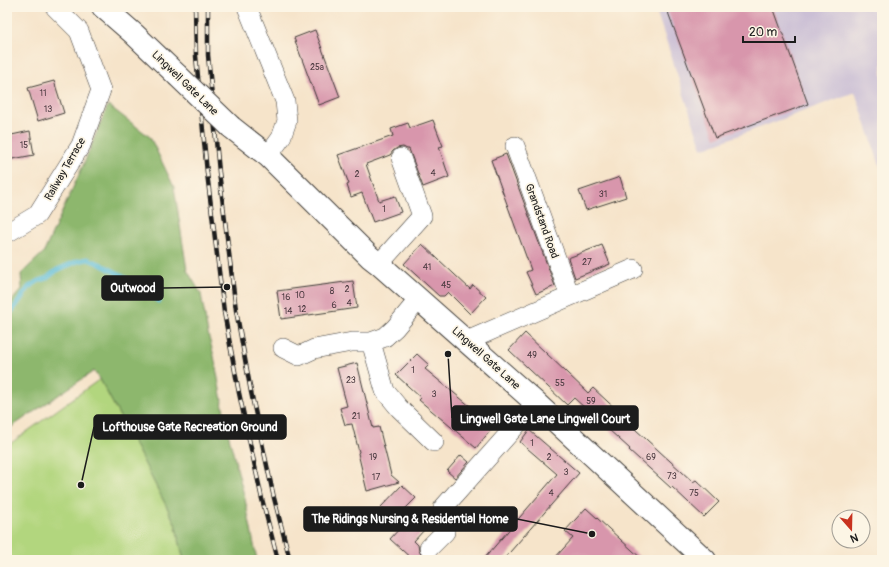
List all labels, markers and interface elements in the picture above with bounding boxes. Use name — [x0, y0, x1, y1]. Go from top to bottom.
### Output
scale bar — [743, 18, 795, 44]
text: 20 m — [749, 25, 778, 40]
street label: Lingwell Gate Lane — [149, 48, 221, 118]
house number: 25a — [310, 62, 324, 73]
house number: 11 — [39, 88, 47, 99]
house number: 13 — [44, 104, 52, 115]
street label: Railway Terrace — [42, 135, 89, 203]
house number: 15 — [20, 140, 28, 151]
house number: 4 — [430, 168, 436, 179]
house number: 2 — [354, 169, 360, 180]
street label: Grandstand Road — [522, 182, 562, 260]
house number: 31 — [599, 189, 607, 200]
house number: 1 — [382, 204, 386, 215]
house number: 27 — [582, 257, 592, 268]
house number: 41 — [423, 262, 431, 273]
callout: Outwood — [102, 276, 163, 300]
house number: 45 — [441, 280, 451, 291]
text: Outwood — [110, 281, 156, 296]
house number: 2 — [344, 284, 350, 295]
house number: 8 — [330, 286, 335, 297]
house number: 10 — [295, 290, 305, 301]
house number: 16 — [282, 292, 290, 303]
house number: 4 — [346, 298, 352, 309]
house number: 6 — [331, 300, 337, 311]
house number: 12 — [298, 304, 306, 315]
house number: 14 — [284, 306, 293, 317]
street label: Lingwell Gate Lane — [449, 324, 523, 392]
house number: 49 — [527, 350, 537, 361]
house number: 1 — [411, 365, 415, 376]
house number: 23 — [346, 375, 356, 386]
house number: 55 — [555, 378, 565, 389]
house number: 3 — [431, 389, 437, 400]
house number: 59 — [586, 396, 596, 407]
callout: Lingwell Gate Lane Lingwell Court — [452, 406, 638, 430]
house number: 21 — [352, 411, 360, 422]
text: Lingwell Gate Lane Lingwell Court — [460, 412, 632, 427]
callout: Lofthouse Gate Recreation Ground — [94, 415, 286, 439]
text: Lofthouse Gate Recreation Ground — [102, 420, 278, 435]
house number: 1 — [530, 438, 534, 449]
house number: 19 — [369, 452, 377, 463]
house number: 2 — [546, 452, 552, 463]
house number: 69 — [646, 452, 656, 463]
house number: 3 — [563, 467, 569, 478]
house number: 73 — [667, 471, 677, 482]
house number: 17 — [372, 472, 380, 483]
house number: 4 — [548, 488, 554, 499]
house number: 75 — [689, 488, 699, 499]
callout: The Ridings Nursing & Residential Home — [304, 507, 517, 531]
north arrow — [831, 509, 871, 549]
text: The Ridings Nursing & Residential Home — [311, 512, 510, 527]
text: N — [848, 531, 860, 545]

